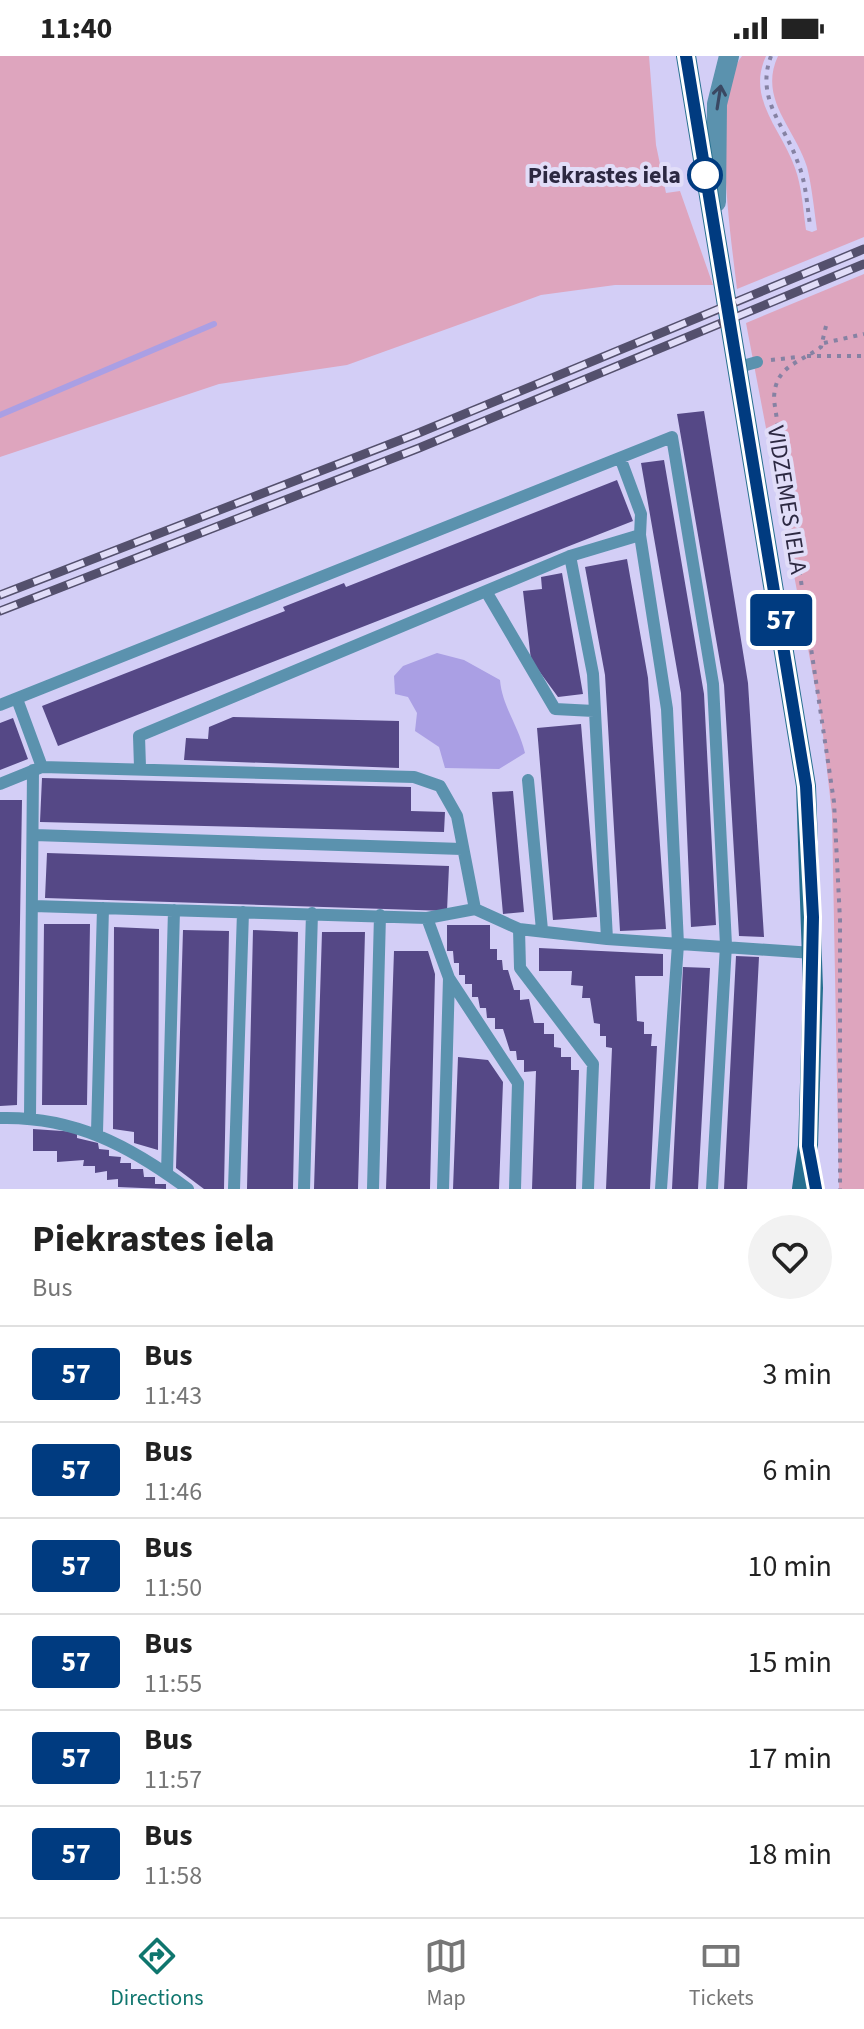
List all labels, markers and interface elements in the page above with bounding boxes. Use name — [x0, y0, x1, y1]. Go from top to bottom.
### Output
text: 11:40 — [40, 7, 112, 50]
one-way arrow — [712, 84, 727, 110]
place label: Piekrastes iela — [528, 158, 681, 193]
marker: Piekrastes iela — [688, 158, 722, 192]
street label: VIDZEMES IELA — [758, 423, 816, 577]
line badge: 57 — [745, 594, 817, 646]
text: 57 — [766, 600, 796, 640]
text: Piekrastes iela — [32, 1212, 275, 1266]
button: heart — [748, 1215, 832, 1299]
text: Bus — [32, 1269, 72, 1306]
text: Bus — [144, 1334, 192, 1377]
text: 3 min — [762, 1353, 832, 1396]
text: 57 — [61, 1354, 91, 1394]
text: 11:43 — [144, 1377, 202, 1414]
text: Bus — [144, 1430, 192, 1473]
text: 6 min — [762, 1449, 832, 1492]
text: 57 — [61, 1450, 91, 1490]
text: 11:46 — [144, 1473, 202, 1510]
text: Bus — [144, 1526, 192, 1569]
text: 10 min — [748, 1545, 832, 1588]
text: 57 — [61, 1546, 91, 1586]
text: 11:50 — [144, 1569, 202, 1606]
text: Bus — [144, 1622, 192, 1665]
text: 15 min — [748, 1641, 832, 1684]
text: 57 — [61, 1642, 91, 1682]
text: 11:55 — [144, 1665, 202, 1702]
text: Bus — [144, 1718, 192, 1761]
text: 17 min — [748, 1737, 832, 1780]
text: 57 — [61, 1738, 91, 1778]
text: 11:57 — [144, 1761, 202, 1798]
text: Bus — [144, 1814, 192, 1857]
text: 18 min — [748, 1833, 832, 1876]
text: 57 — [61, 1834, 91, 1874]
text: 11:58 — [144, 1857, 202, 1894]
tab: Directions — [110, 1934, 203, 2014]
tab: Map — [424, 1934, 468, 2014]
tab: Tickets — [689, 1934, 754, 2014]

